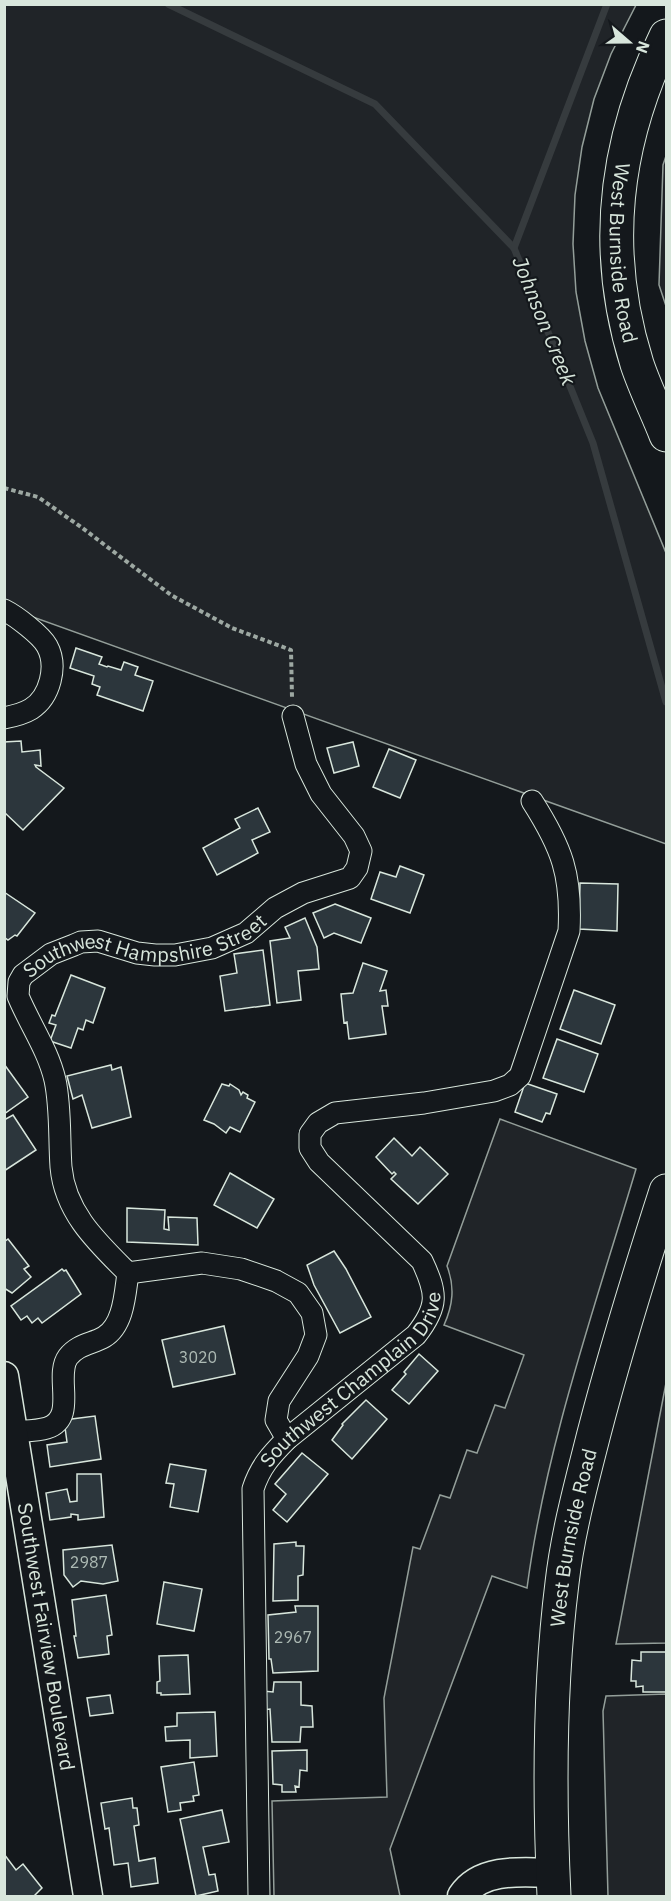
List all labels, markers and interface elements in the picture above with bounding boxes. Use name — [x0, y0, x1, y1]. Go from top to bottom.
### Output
north arrow — [599, 12, 659, 72]
text: N — [632, 38, 654, 56]
street label: West Burnside Road — [604, 161, 644, 346]
water label: Johnson Creek — [506, 252, 584, 390]
street label: Southwest Hampshire Street — [17, 907, 272, 984]
street label: Southwest Champlain Drive — [253, 1292, 446, 1472]
house number: 3020 — [179, 1347, 217, 1367]
street label: West Burnside Road — [543, 1445, 603, 1628]
street label: Southwest Fairview Boulevard — [12, 1501, 82, 1772]
house number: 2987 — [70, 1552, 108, 1572]
house number: 2967 — [274, 1627, 312, 1647]

